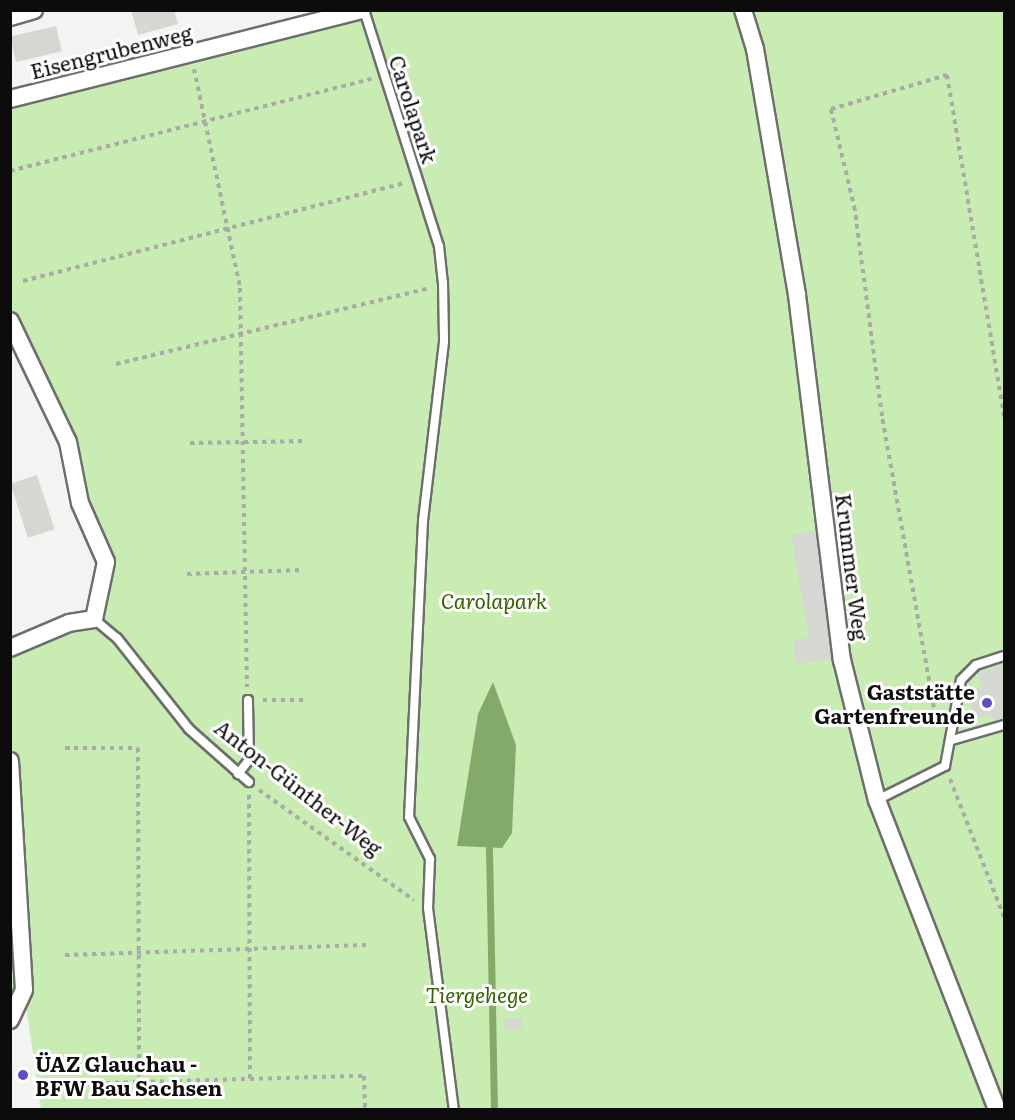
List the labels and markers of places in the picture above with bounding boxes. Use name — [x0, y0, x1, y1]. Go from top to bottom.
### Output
place label: Gaststätte Gartenfreunde — [814, 678, 975, 728]
marker: Gaststätte Gartenfreunde — [980, 696, 994, 710]
place label: ÜAZ Glauchau - BFW Bau Sachsen — [35, 1050, 222, 1100]
marker: ÜAZ Glauchau - BFW Bau Sachsen — [16, 1068, 30, 1082]

